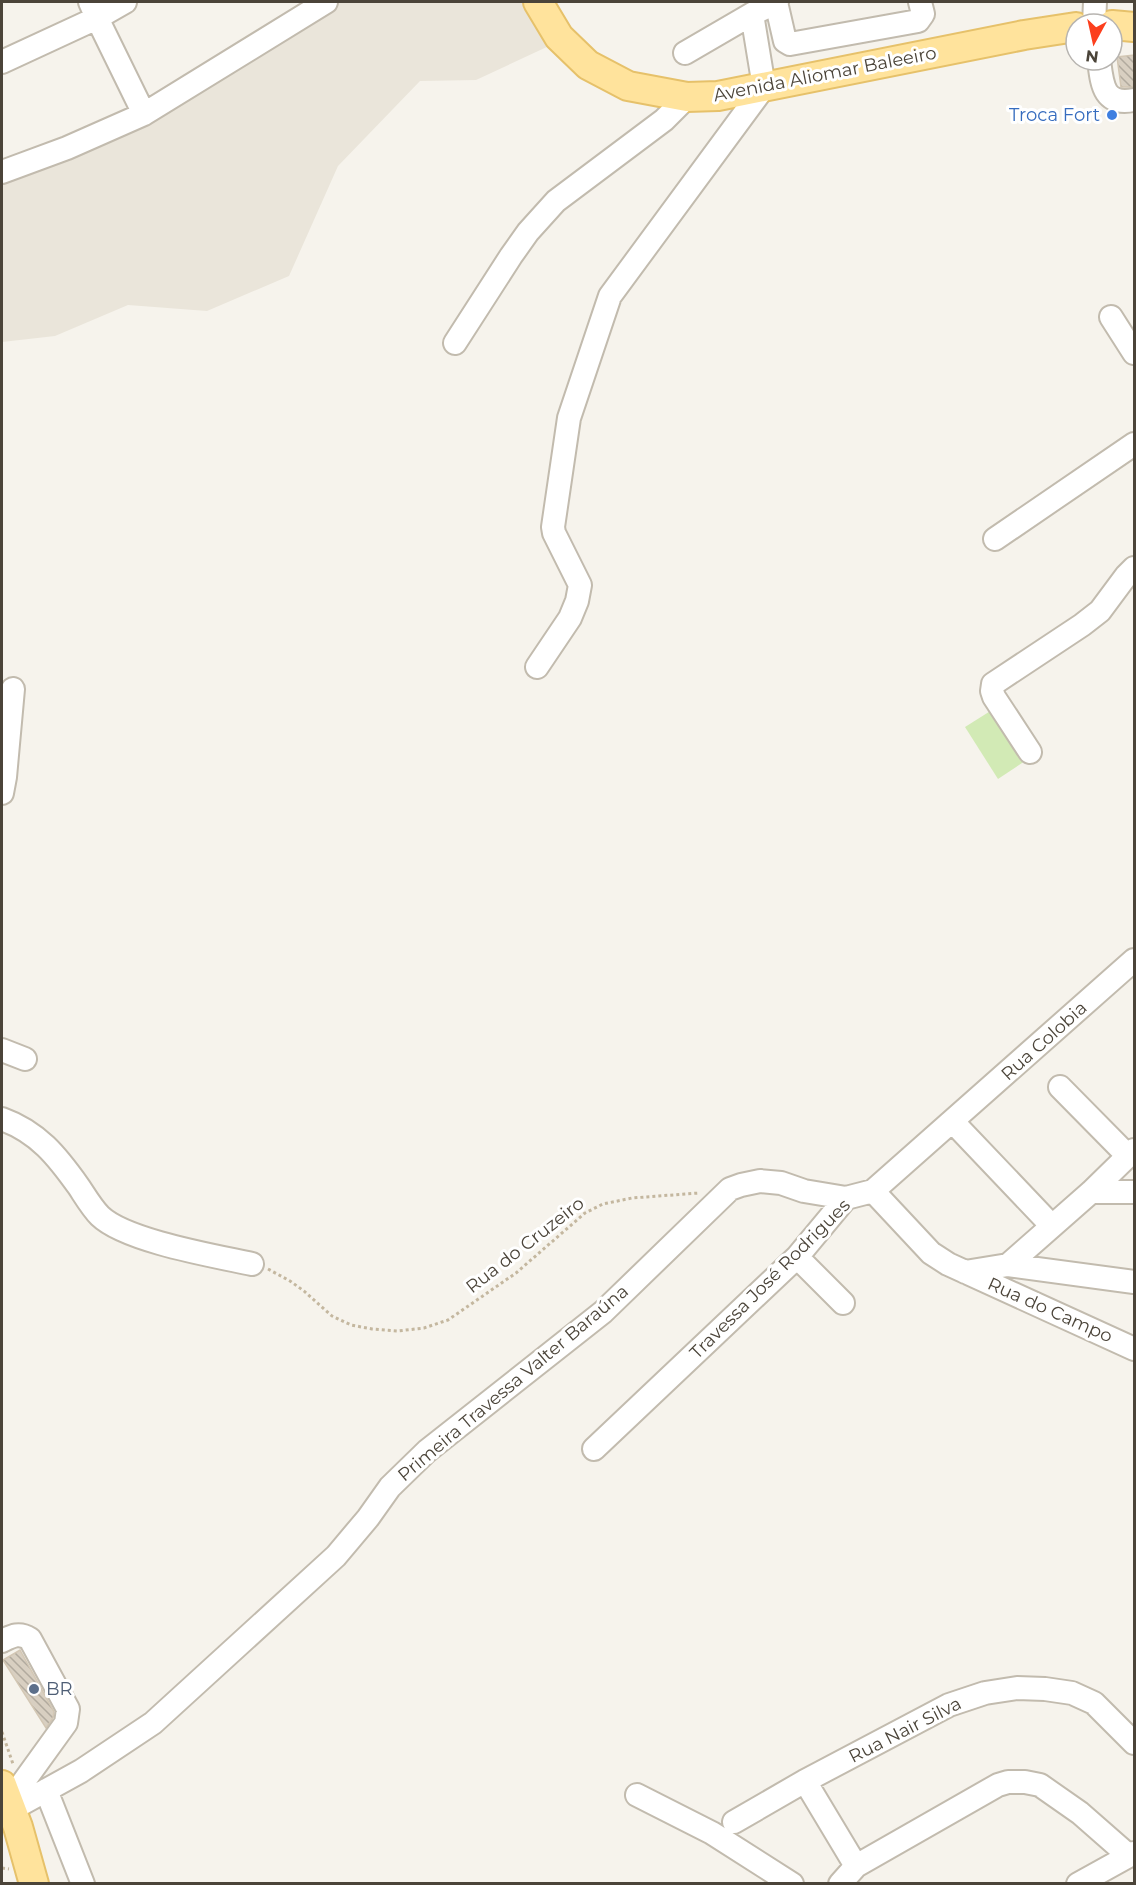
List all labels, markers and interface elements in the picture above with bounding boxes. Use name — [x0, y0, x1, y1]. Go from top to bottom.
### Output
north arrow — [1064, 12, 1124, 72]
street label: Avenida Aliomar Baleeiro — [712, 42, 938, 106]
text: N — [1084, 46, 1100, 67]
place label: Troca Fort — [1009, 104, 1100, 126]
marker: Troca Fort — [1105, 108, 1119, 122]
street label: Rua Colobia — [997, 997, 1091, 1085]
street label: Rua do Cruzeiro — [462, 1192, 588, 1298]
street label: Travessa José Rodrigues — [685, 1194, 855, 1364]
street label: Rua do Campo — [984, 1273, 1116, 1347]
street label: Primeira Travessa Valter Baraúna — [393, 1280, 633, 1486]
place label: BR — [46, 1678, 73, 1700]
marker: BR — [27, 1682, 41, 1696]
street label: Rua Nair Silva — [845, 1692, 965, 1768]

